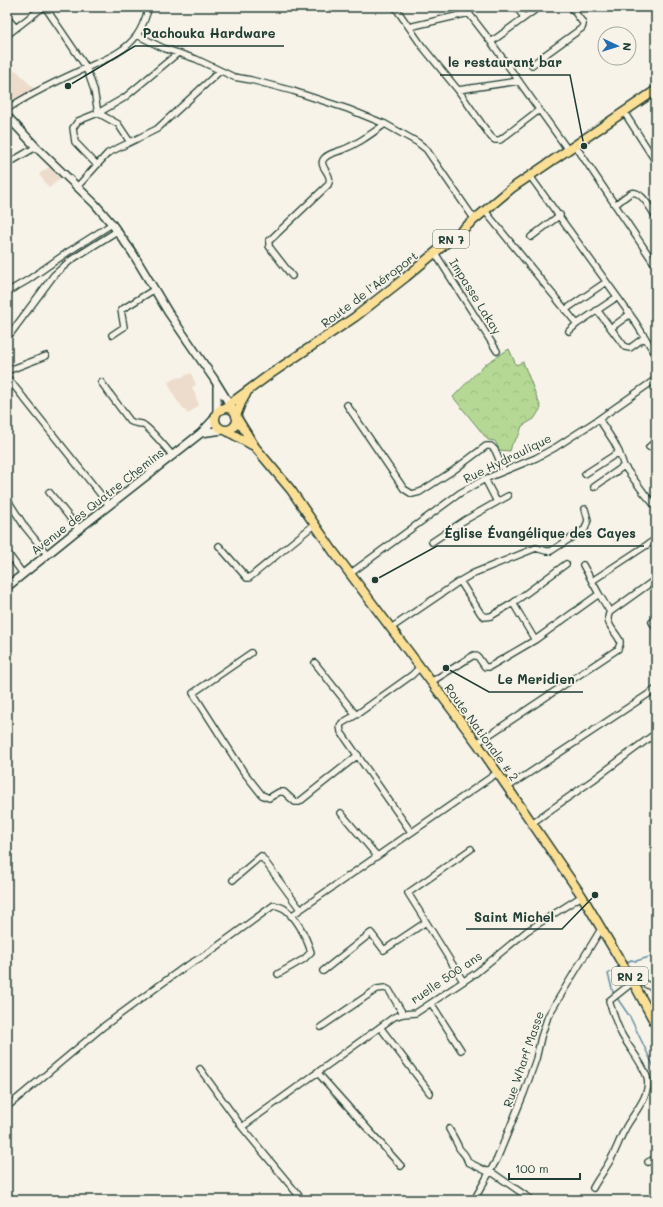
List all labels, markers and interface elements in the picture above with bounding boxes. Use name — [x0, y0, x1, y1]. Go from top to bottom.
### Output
callout: Pachouka Hardware — [135, 21, 284, 46]
text: Pachouka Hardware — [142, 24, 276, 41]
north arrow — [597, 26, 637, 66]
text: N — [620, 42, 635, 51]
callout: le restaurant bar — [440, 50, 570, 75]
text: le restaurant bar — [448, 53, 562, 70]
road number: RN 7 — [433, 230, 469, 248]
street label: Route de l’Aéroport — [317, 247, 421, 331]
street label: Impasse Lakay — [446, 255, 506, 337]
street label: Rue Hydraulique — [460, 430, 554, 486]
street label: Avenue des Quatre Chemins — [27, 444, 167, 558]
callout: Église Évangélique des Cayes — [437, 521, 644, 546]
text: Église Évangélique des Cayes — [444, 524, 636, 542]
callout: Le Meridien — [489, 667, 583, 692]
text: Le Meridien — [497, 670, 575, 687]
street label: Route Nationale # 2 — [441, 680, 523, 784]
callout: Saint Michel — [466, 904, 562, 929]
text: Saint Michel — [474, 908, 554, 925]
street label: ruelle 500 ans — [407, 947, 485, 1007]
road number: RN 2 — [612, 967, 648, 985]
street label: Rue Wharf Masse — [499, 1009, 547, 1109]
scale bar — [509, 1155, 580, 1181]
text: 100 m — [515, 1160, 549, 1176]

